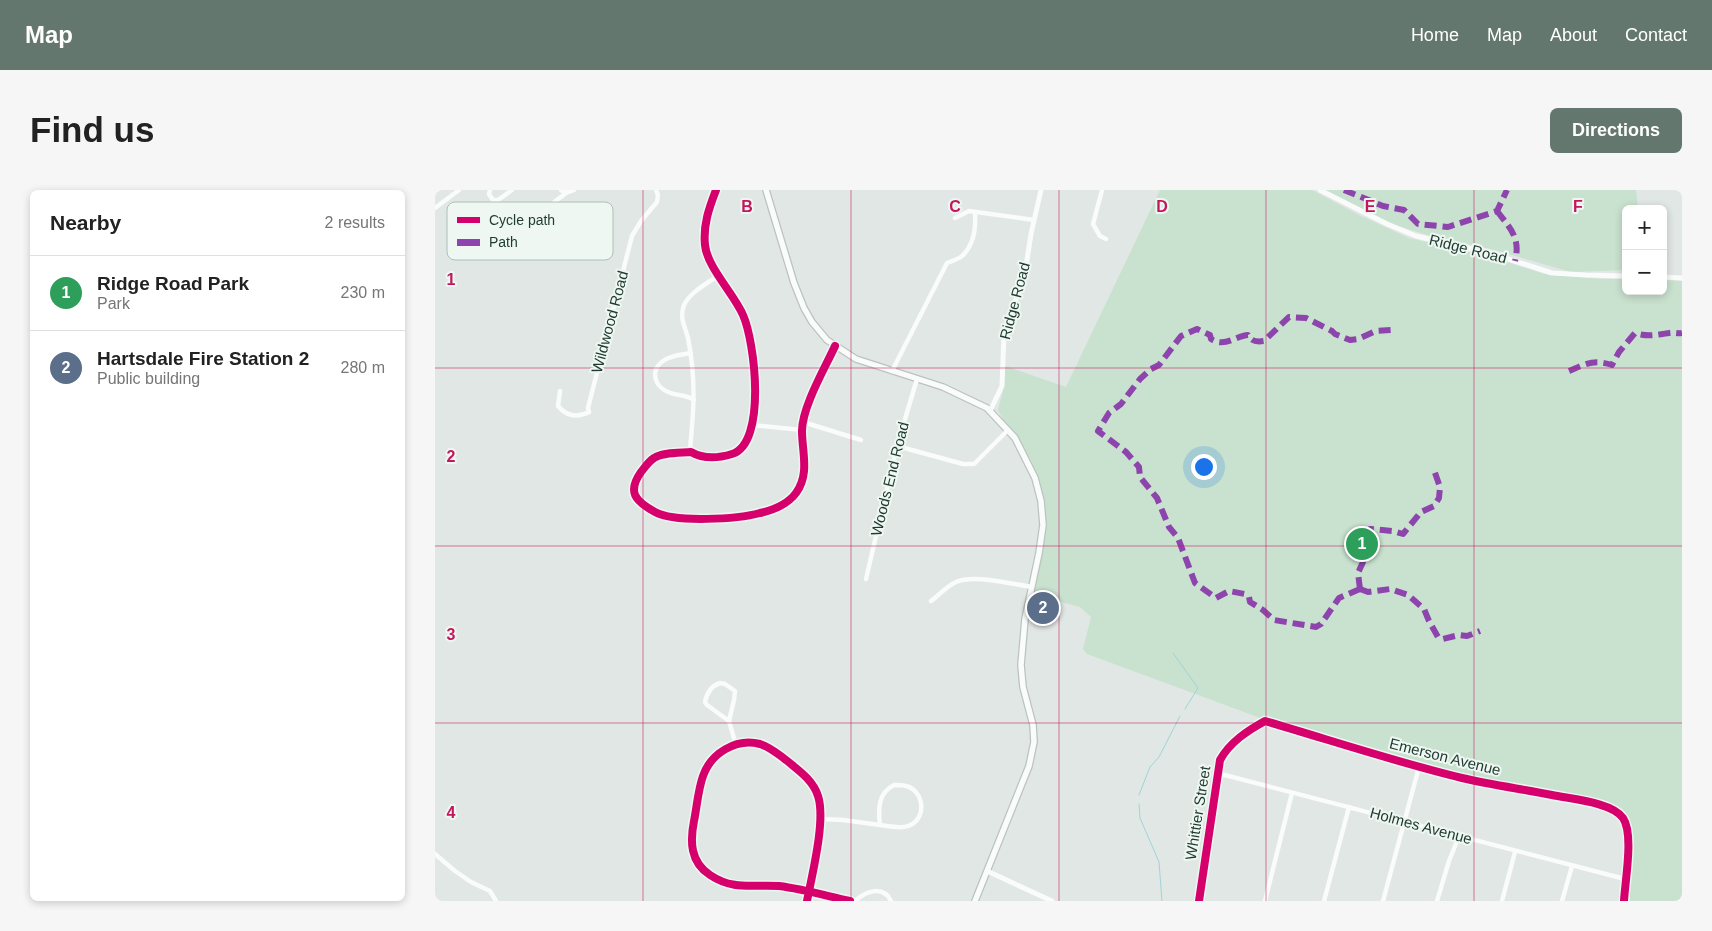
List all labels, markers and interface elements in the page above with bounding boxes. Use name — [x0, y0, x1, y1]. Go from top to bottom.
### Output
text: Map — [25, 21, 73, 48]
text: Home — [1411, 25, 1459, 45]
text: Map — [1487, 25, 1522, 45]
text: About — [1550, 25, 1597, 45]
text: Contact — [1625, 25, 1687, 45]
button: Directions — [1550, 108, 1682, 153]
text: Find us — [30, 110, 154, 149]
text: B — [741, 198, 753, 215]
text: C — [949, 198, 961, 215]
text: D — [1156, 198, 1168, 215]
text: E — [1365, 198, 1376, 215]
text: F — [1573, 198, 1583, 215]
legend — [447, 202, 613, 260]
map controls — [1622, 205, 1667, 295]
button: + — [1622, 205, 1667, 250]
text: Nearby — [50, 211, 121, 234]
text: Cycle path — [489, 212, 555, 228]
text: 2 results — [325, 214, 385, 231]
street label: Ridge Road — [1428, 231, 1509, 266]
text: Path — [489, 234, 518, 250]
button: − — [1622, 250, 1667, 295]
street label: Ridge Road — [996, 260, 1033, 341]
street label: Wildwood Road — [588, 269, 631, 375]
text: 1 — [447, 271, 456, 288]
text: Ridge Road Park — [97, 273, 249, 294]
text: 1 — [62, 284, 70, 301]
text: 230 m — [341, 284, 385, 301]
text: Park — [97, 295, 130, 312]
text: Hartsdale Fire Station 2 — [97, 348, 309, 369]
text: 2 — [62, 359, 70, 376]
text: 280 m — [341, 359, 385, 376]
text: Public building — [97, 370, 200, 387]
street label: Woods End Road — [867, 420, 912, 538]
text: 2 — [447, 448, 456, 465]
your location — [1191, 454, 1217, 480]
pin: 1 — [1346, 525, 1378, 563]
pin: 2 — [1027, 589, 1059, 627]
text: 3 — [447, 626, 456, 643]
street label: Emerson Avenue — [1388, 734, 1502, 779]
street label: Whittier Street — [1182, 764, 1213, 861]
text: 4 — [447, 804, 456, 821]
street label: Holmes Avenue — [1368, 804, 1474, 847]

